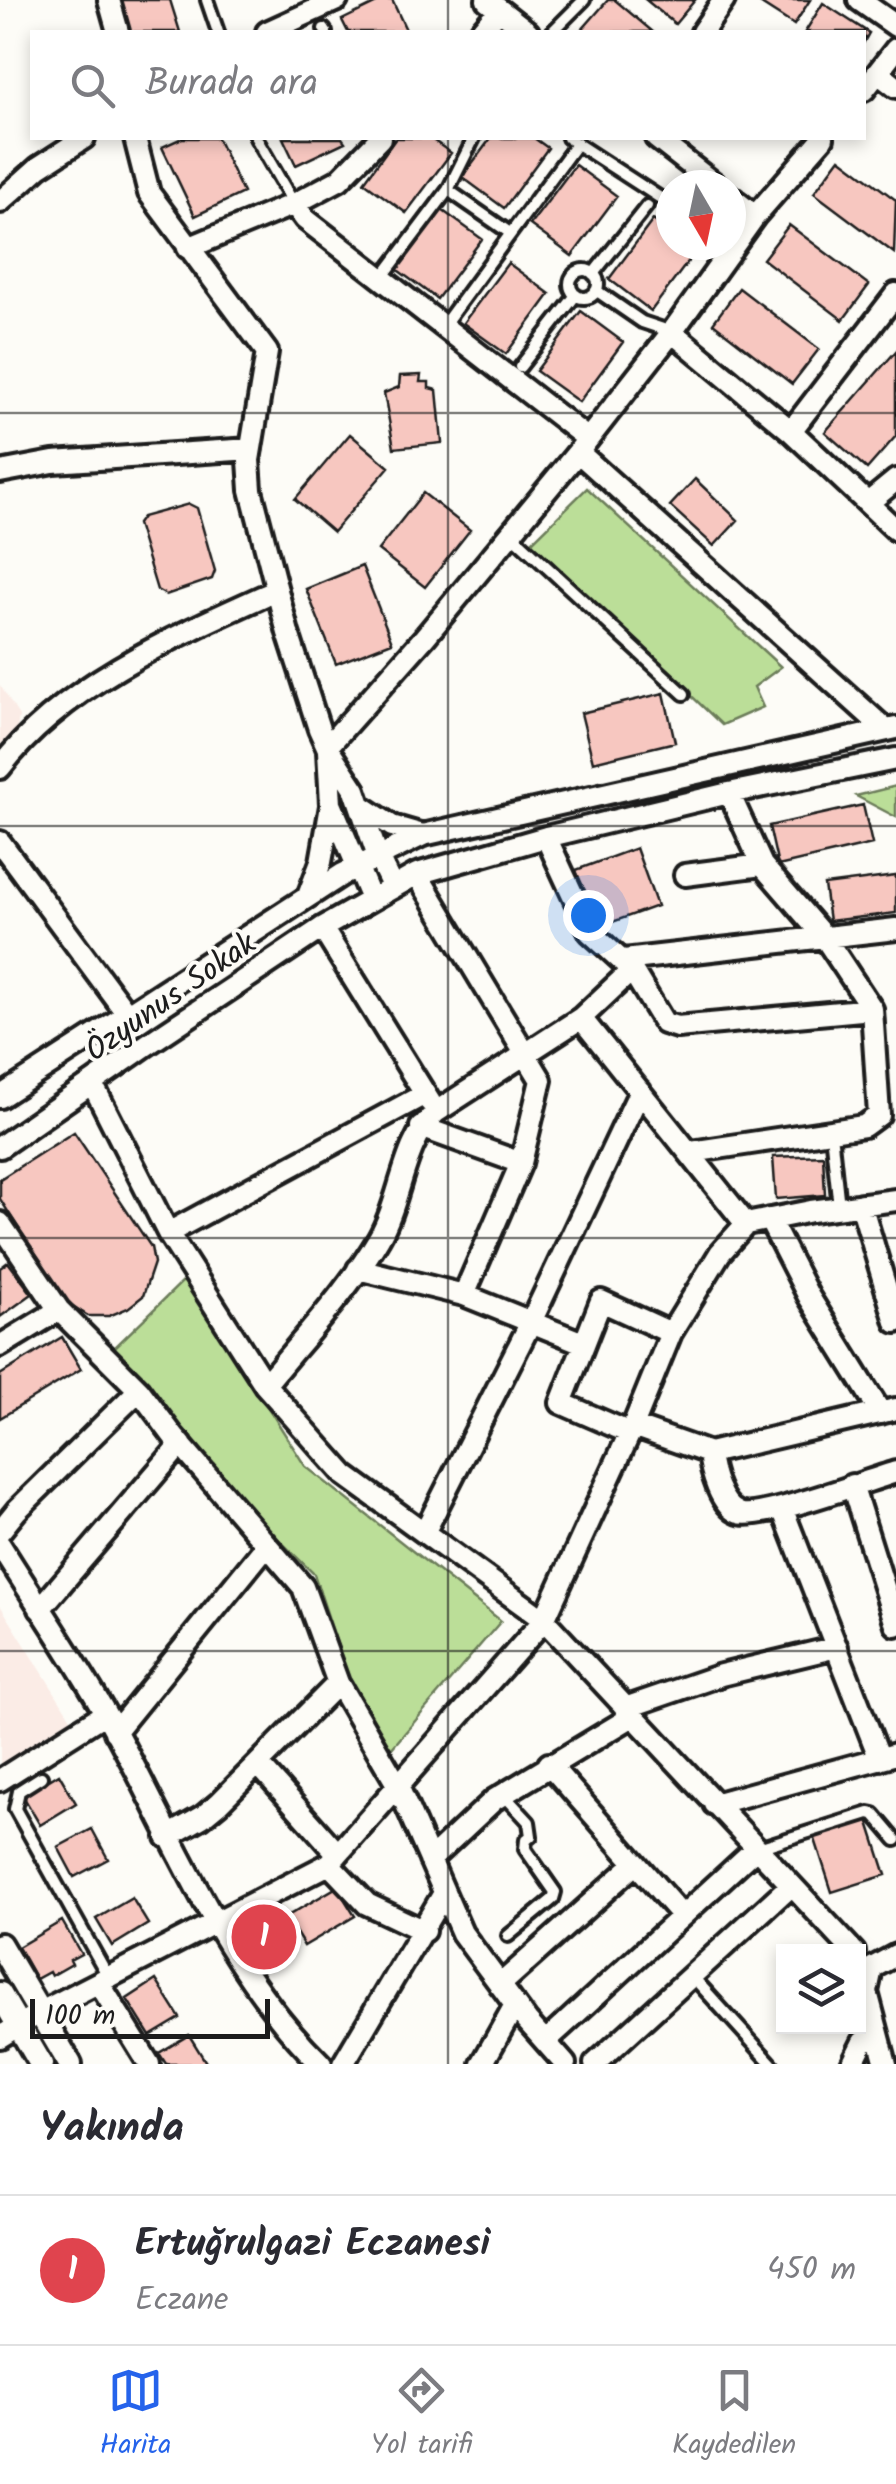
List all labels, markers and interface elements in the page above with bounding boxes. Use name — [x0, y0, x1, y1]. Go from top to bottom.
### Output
search box — [30, 30, 866, 140]
text: Burada ara — [145, 55, 318, 115]
icon: search — [65, 58, 120, 113]
north arrow — [656, 170, 746, 260]
your location — [563, 890, 614, 941]
street label: Özyunus Sokak — [75, 919, 269, 1076]
pin: 1 — [232, 1900, 296, 1974]
map controls — [776, 1944, 866, 2034]
button: layers — [776, 1944, 866, 2034]
scale bar — [30, 1994, 270, 2038]
text: 100 m — [45, 1994, 115, 2039]
text: Yakında — [40, 2096, 184, 2163]
text: Ertuğrulgazi Eczanesi — [135, 2215, 490, 2275]
text: 1 — [68, 2245, 77, 2296]
text: 450 m — [767, 2245, 856, 2296]
text: Eczane — [135, 2275, 229, 2326]
tab: Harita — [100, 2363, 172, 2468]
tab: Yol tarifi — [371, 2363, 472, 2468]
tab: Kaydedilen — [672, 2363, 796, 2468]

